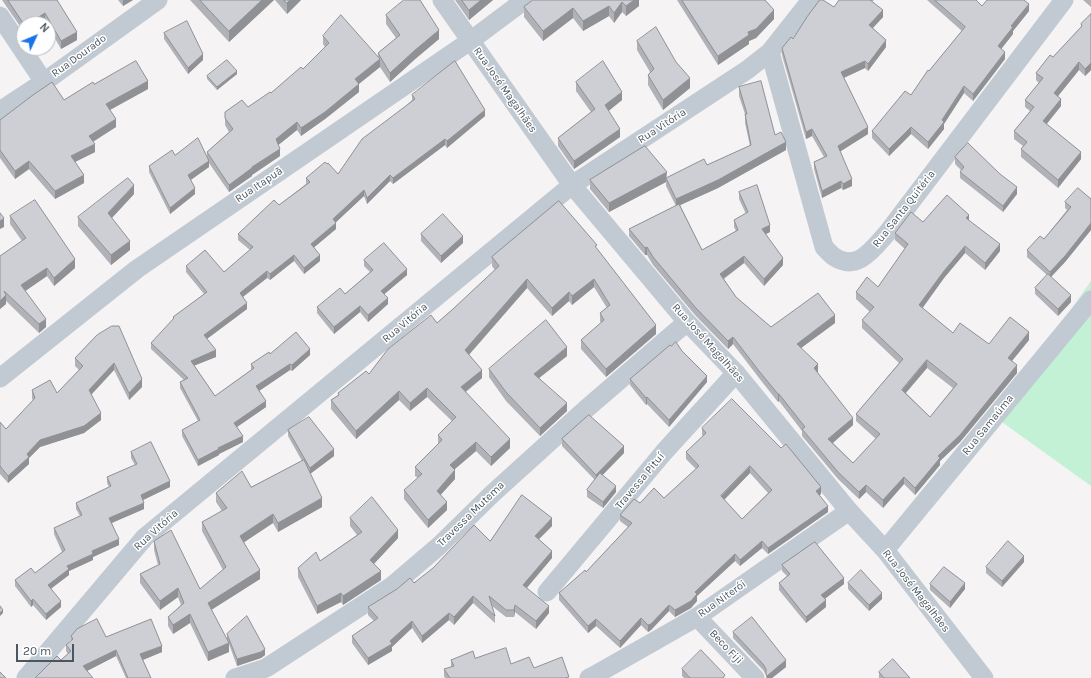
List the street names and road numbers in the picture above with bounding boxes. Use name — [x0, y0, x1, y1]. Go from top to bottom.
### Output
street label: Rua Dourado — [49, 32, 109, 80]
street label: Rua José Magalhães — [471, 45, 539, 135]
street label: Rua Vitória — [635, 105, 689, 147]
street label: Rua Itapuã — [233, 164, 285, 206]
street label: Rua Santa Quitéria — [870, 168, 938, 250]
street label: Rua Vitória — [380, 300, 430, 346]
street label: Rua José Magalhães — [669, 301, 747, 385]
street label: Rua Samaúma — [960, 392, 1016, 458]
street label: Travessa Pituí — [613, 450, 667, 512]
street label: Travessa Mutema — [435, 479, 507, 549]
street label: Rua Vitória — [131, 507, 181, 553]
street label: Rua José Magalhães — [880, 547, 952, 635]
street label: Rua Niterói — [695, 578, 749, 620]
street label: Beco Fiji — [706, 627, 746, 667]

